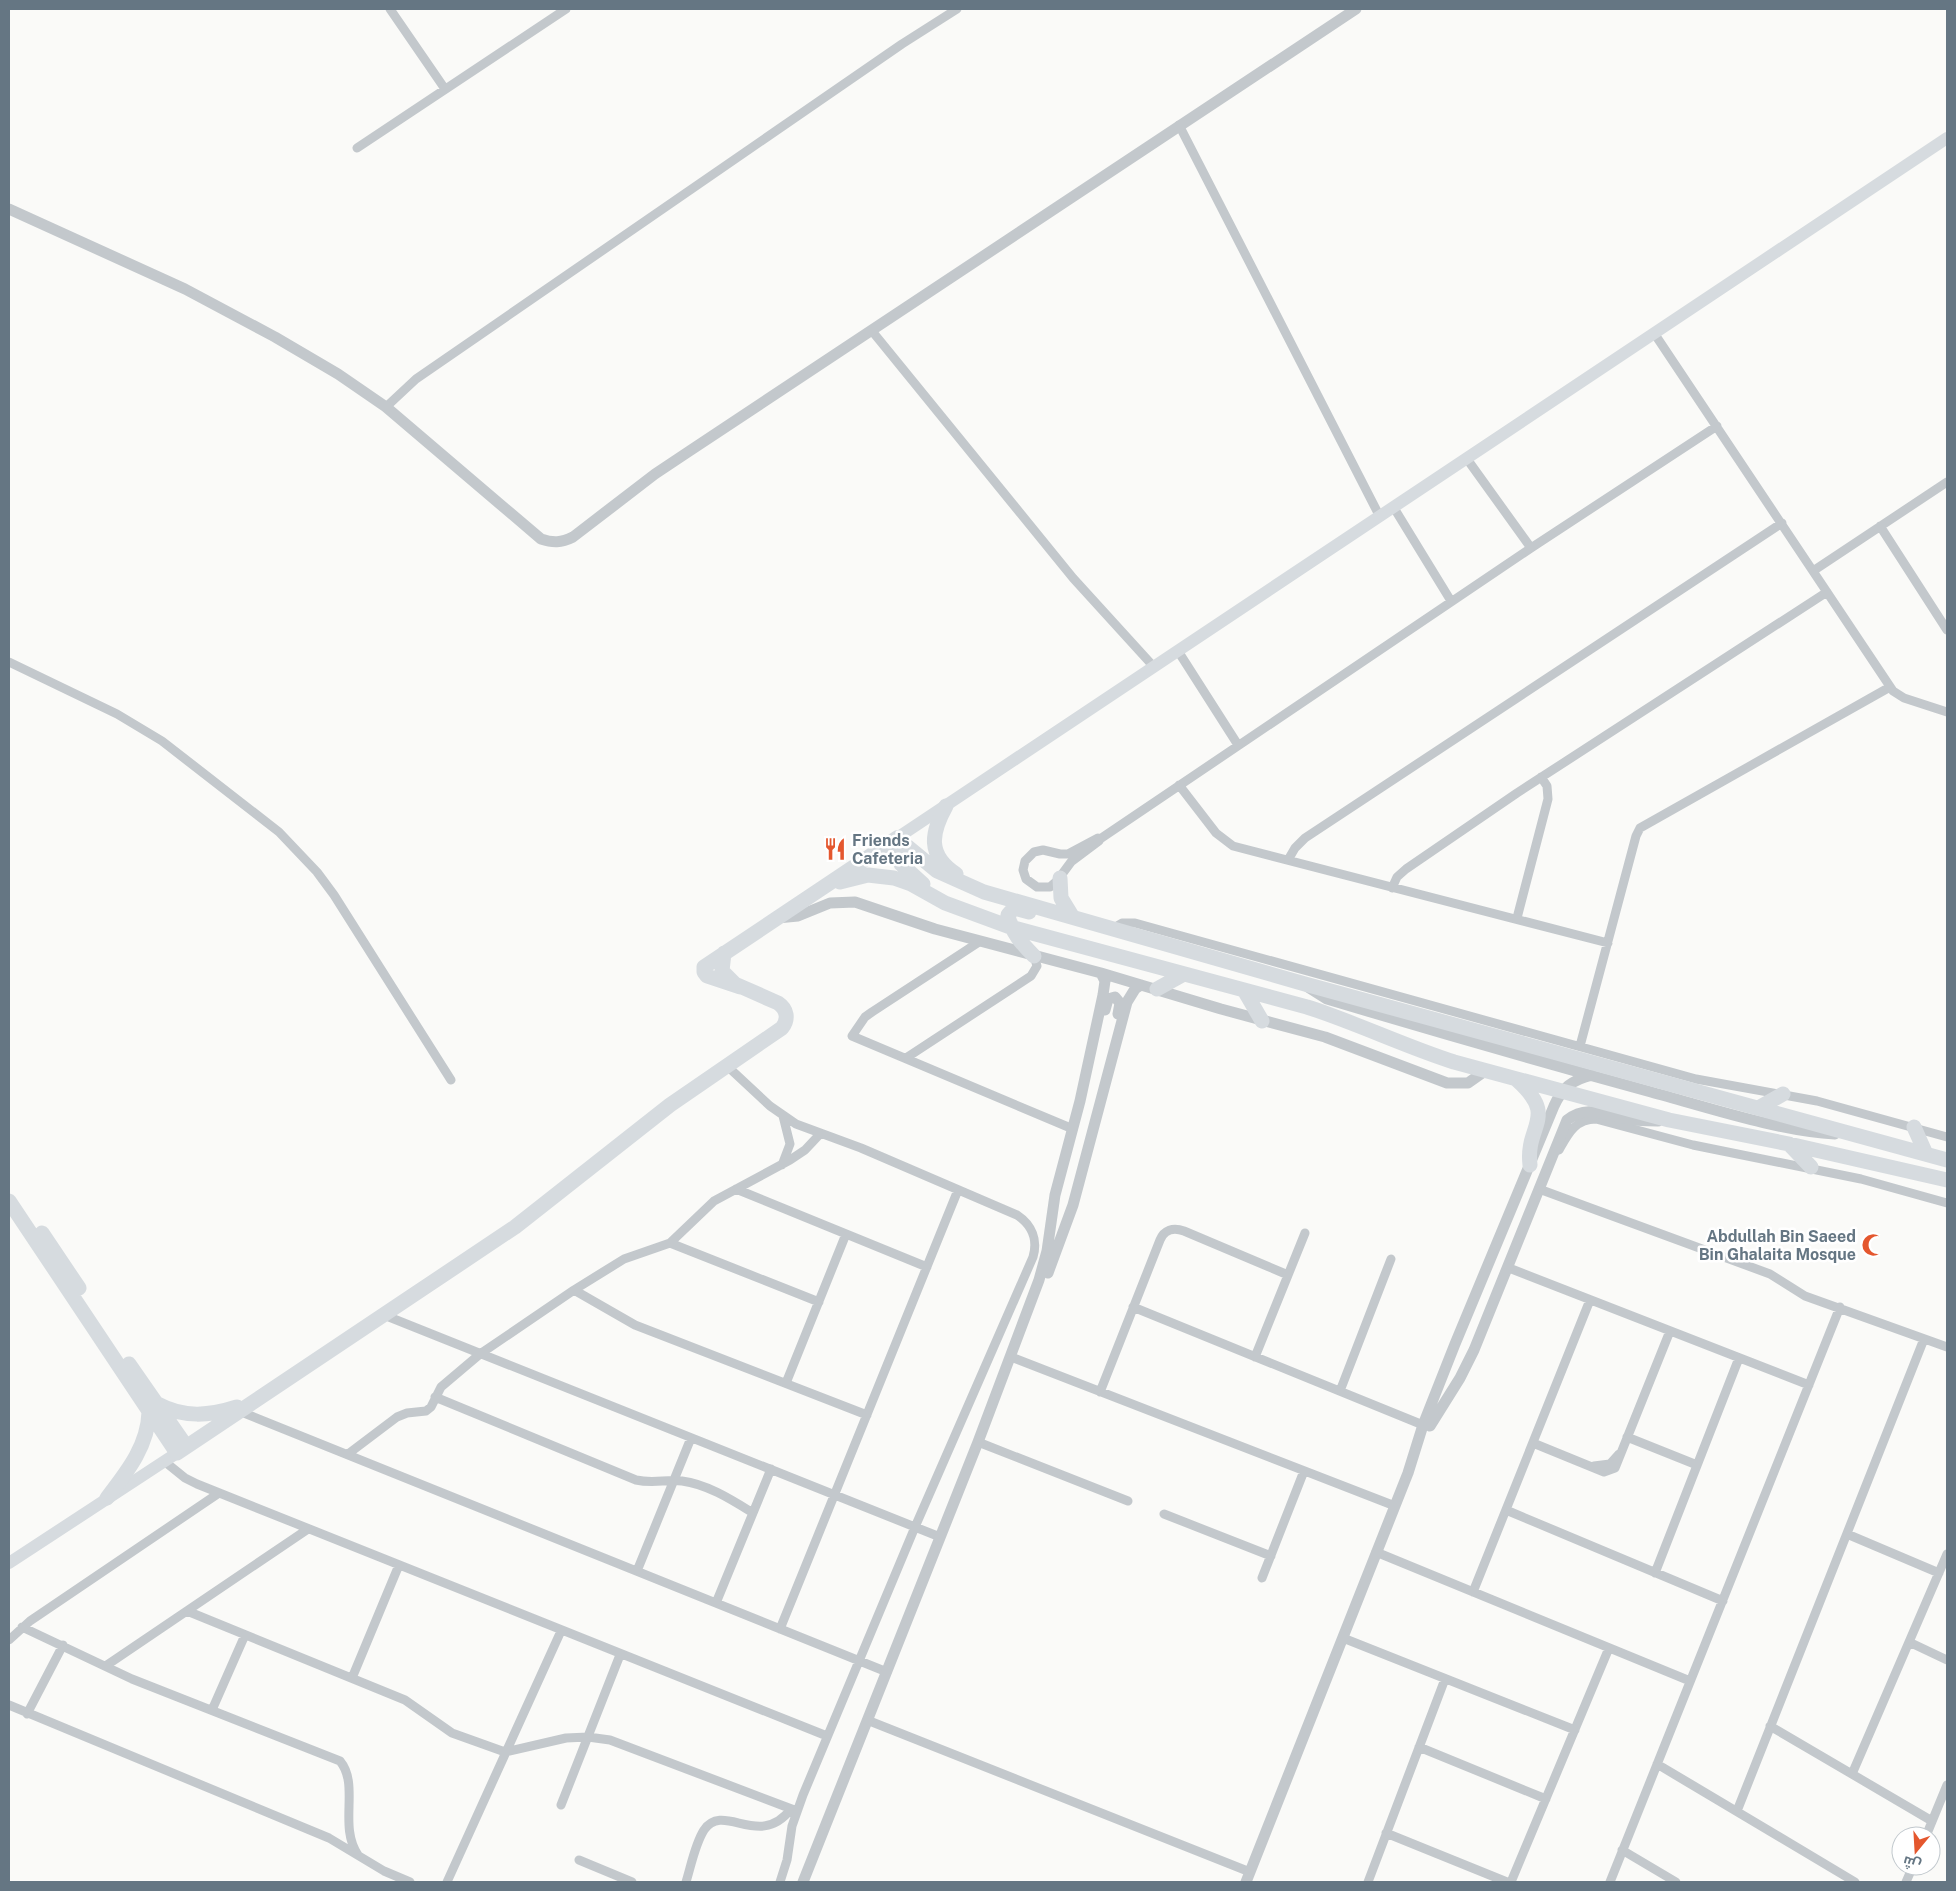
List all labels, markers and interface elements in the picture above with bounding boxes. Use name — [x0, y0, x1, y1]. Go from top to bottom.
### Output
place label: Friends Cafeteria — [852, 831, 923, 868]
restaurant icon: Friends Cafeteria — [822, 836, 848, 862]
place label: Abdullah Bin Saeed Bin Ghalaita Mosque — [1699, 1227, 1856, 1264]
mosque icon: Abdullah Bin Saeed Bin Ghalaita Mosque — [1860, 1232, 1886, 1258]
north arrow — [1891, 1826, 1941, 1876]
text: ش — [1901, 1852, 1923, 1874]

